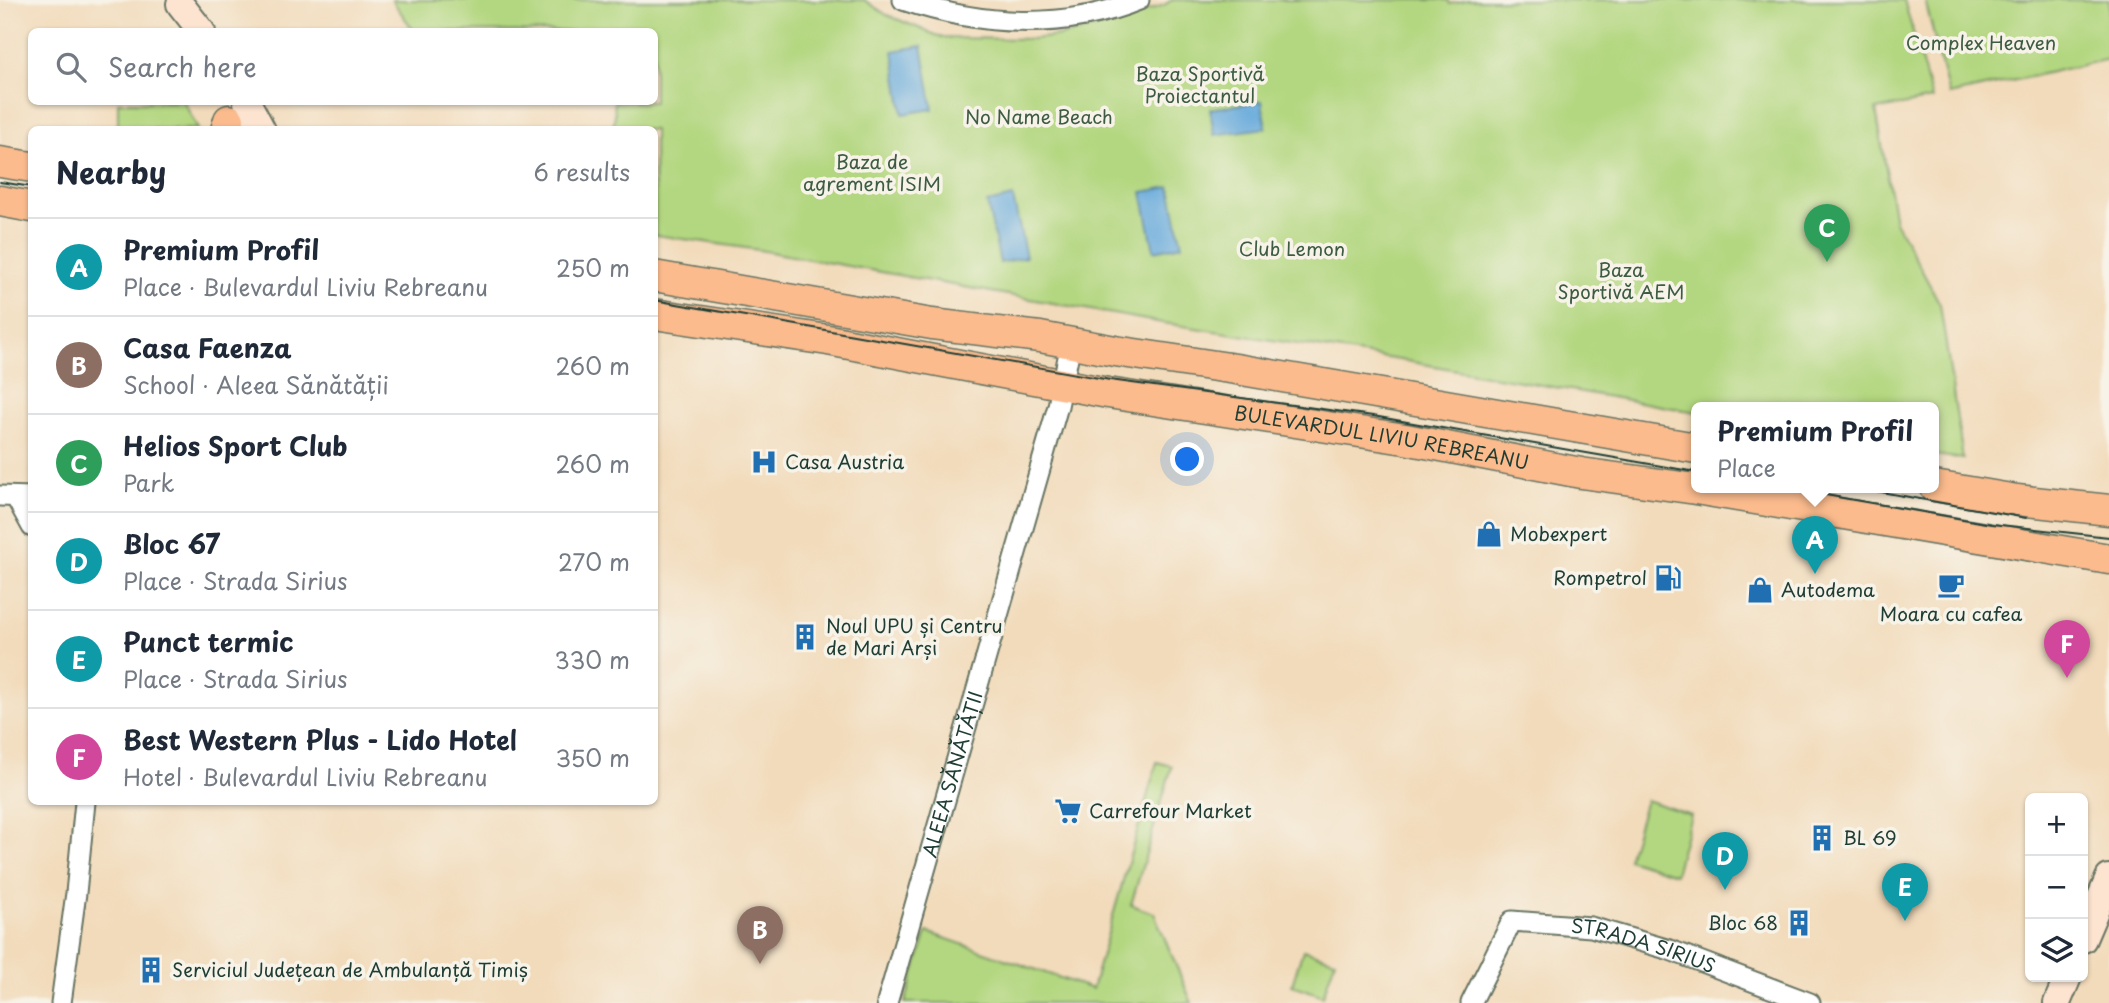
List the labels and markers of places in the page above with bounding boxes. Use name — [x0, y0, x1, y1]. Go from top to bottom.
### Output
pin: C — [1804, 204, 1850, 262]
hospital icon: Casa Austria — [749, 447, 779, 477]
place label: Casa Austria — [785, 447, 904, 475]
pin: A — [1792, 516, 1838, 574]
shop icon: Mobexpert — [1474, 519, 1504, 549]
place label: Mobexpert — [1510, 519, 1607, 547]
place label: Rompetrol — [1553, 563, 1647, 591]
fuel station icon: Rompetrol — [1653, 563, 1683, 593]
cafe icon: Moara cu cafea — [1936, 570, 1966, 600]
shop icon: Autodema — [1745, 575, 1775, 605]
place label: Autodema — [1781, 575, 1875, 603]
place label: Moara cu cafea — [1880, 599, 2022, 627]
place label: Noul UPU și Centru de Mari Arși — [826, 611, 1003, 661]
pin: F — [2044, 620, 2090, 678]
building icon: Noul UPU și Centru de Mari Arși — [790, 622, 820, 652]
supermarket icon: Carrefour Market — [1053, 796, 1083, 826]
place label: Carrefour Market — [1089, 796, 1252, 824]
building icon: BL 69 — [1807, 823, 1837, 853]
place label: BL 69 — [1843, 823, 1897, 851]
pin: D — [1702, 832, 1748, 890]
pin: E — [1882, 863, 1928, 921]
pin: B — [737, 906, 783, 964]
place label: Bloc 68 — [1708, 908, 1778, 936]
building icon: Bloc 68 — [1784, 908, 1814, 938]
building icon: Serviciul Județean de Ambulanță Timiș — [136, 955, 166, 985]
place label: Serviciul Județean de Ambulanță Timiș — [172, 955, 528, 983]

